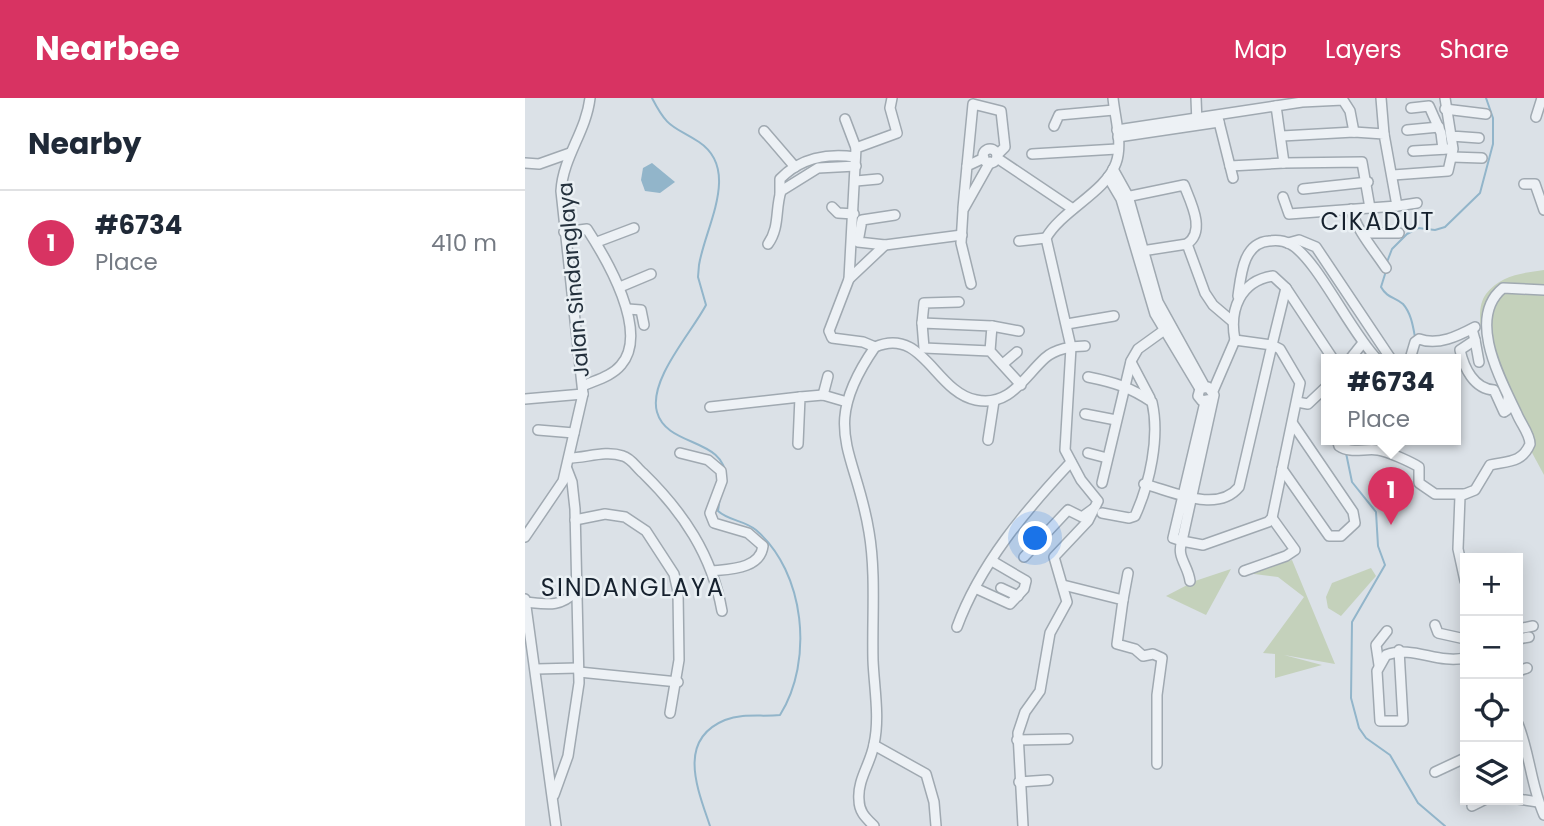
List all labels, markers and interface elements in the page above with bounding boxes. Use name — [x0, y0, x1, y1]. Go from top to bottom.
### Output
text: Nearbee — [35, 25, 180, 72]
text: Map — [1234, 33, 1287, 66]
text: Layers — [1325, 33, 1401, 66]
text: Share — [1439, 33, 1509, 66]
text: Nearby — [28, 122, 142, 165]
street label: Jalan Sindanglaya — [550, 181, 596, 379]
district label: CIKADUT — [1320, 205, 1436, 238]
text: #6734 — [95, 207, 182, 243]
text: 1 — [47, 227, 55, 259]
text: 410 m — [431, 227, 497, 259]
text: Place — [95, 246, 158, 278]
popup — [1321, 354, 1461, 445]
text: #6734 — [1347, 364, 1435, 400]
text: Place — [1347, 403, 1410, 435]
pin: 1 — [1368, 467, 1414, 525]
your location — [1018, 521, 1052, 555]
map controls — [1460, 553, 1523, 805]
button: + — [1460, 553, 1523, 616]
district label: SINDANGLAYA — [541, 571, 725, 604]
button: − — [1460, 616, 1523, 679]
button: locate — [1460, 679, 1523, 742]
button: layers — [1460, 742, 1523, 805]

